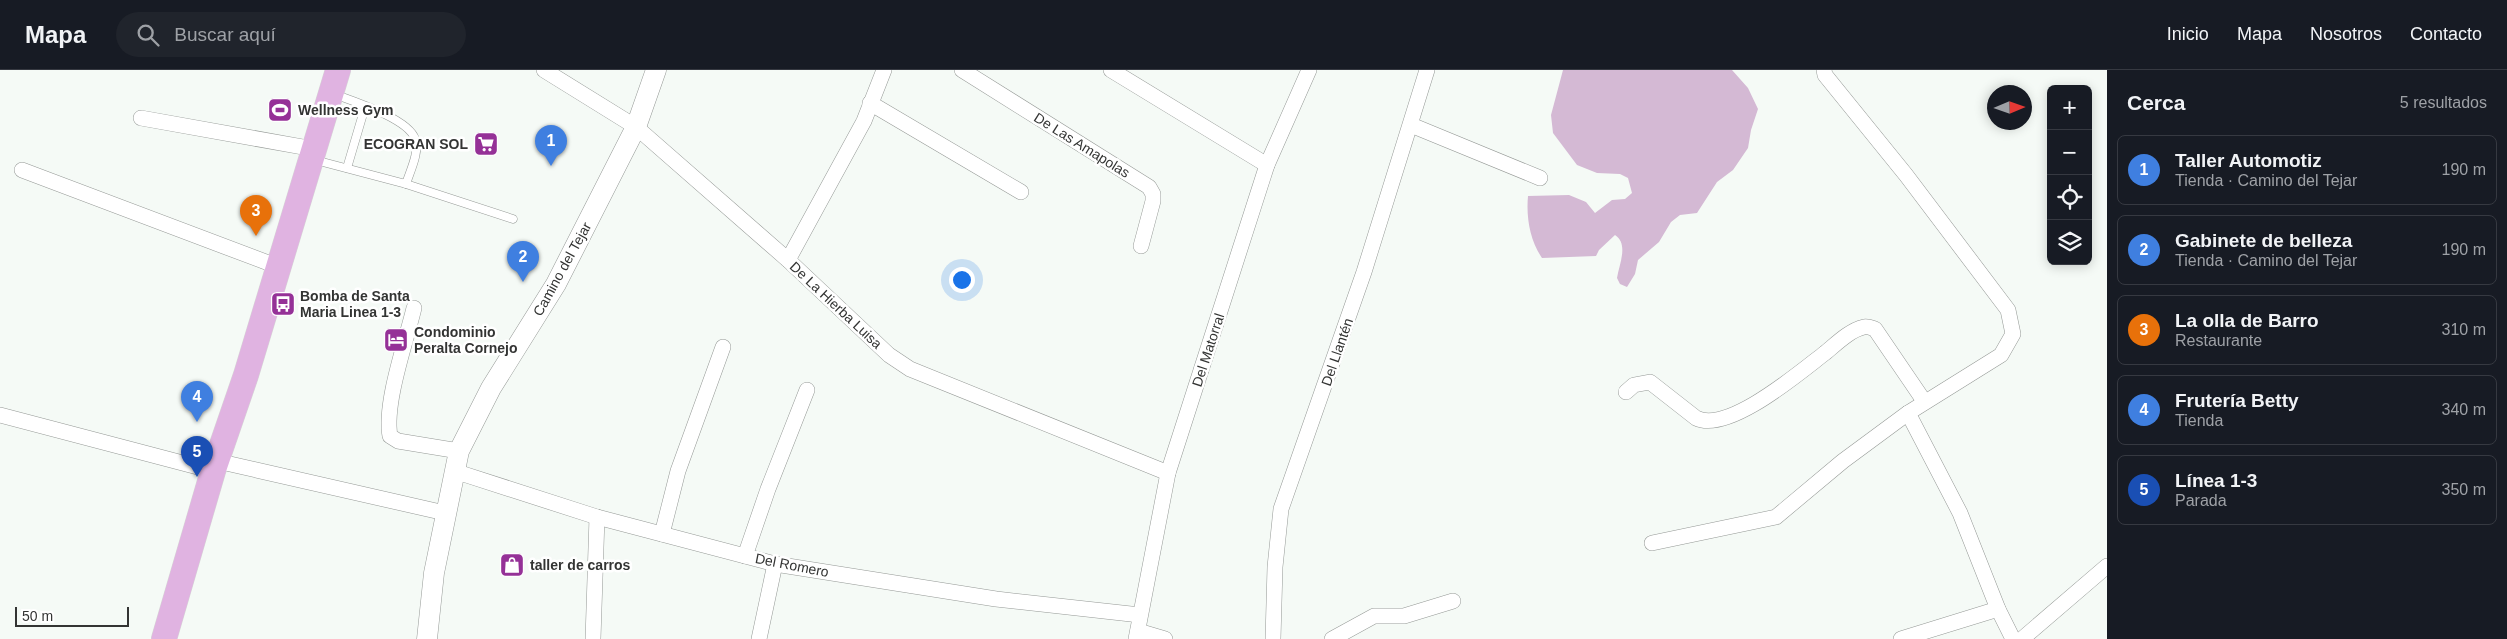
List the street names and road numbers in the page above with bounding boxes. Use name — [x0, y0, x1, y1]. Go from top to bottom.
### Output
street label: De Las Amapolas — [1031, 109, 1133, 181]
street label: Camino del Tejar — [530, 219, 595, 319]
street label: De La Hierba Luisa — [787, 258, 885, 352]
street label: Del Matorral — [1189, 311, 1227, 389]
street label: Del Llantén — [1318, 316, 1356, 388]
street label: Del Romero — [754, 550, 830, 580]

